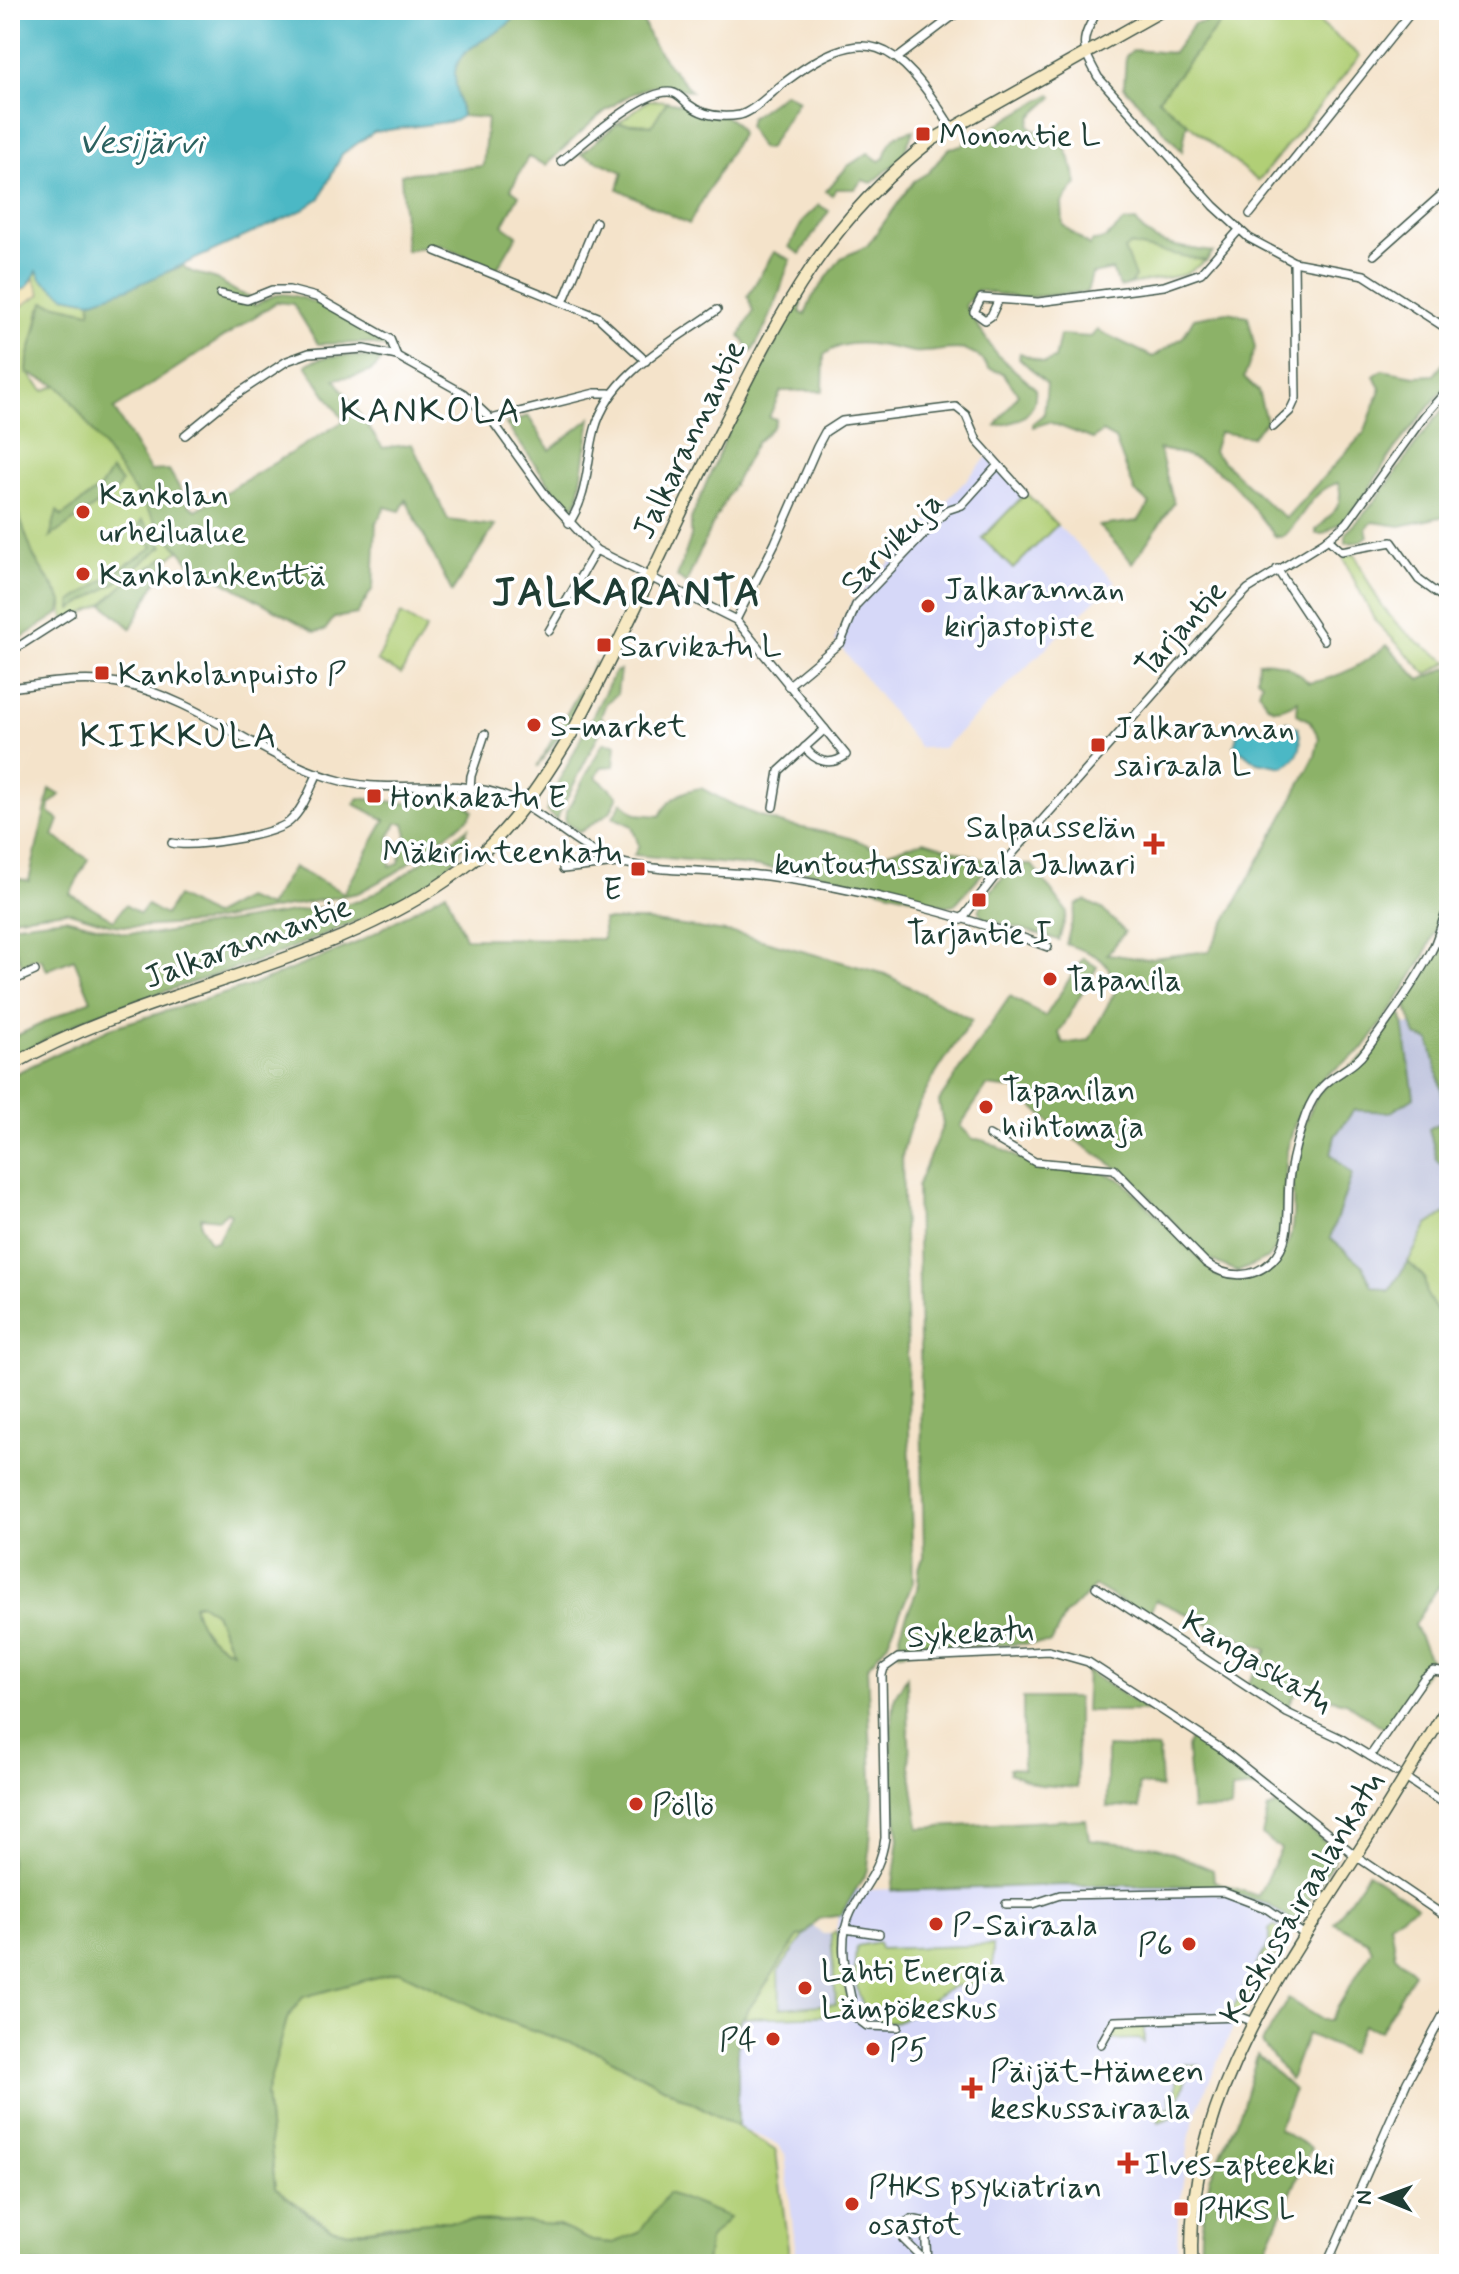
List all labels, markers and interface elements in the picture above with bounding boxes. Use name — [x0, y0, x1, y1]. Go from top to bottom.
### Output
place label: Monontie L — [939, 115, 1101, 157]
water label: Vesijärvi — [78, 121, 207, 166]
marker: Monontie L — [914, 125, 932, 143]
street label: Jalkarannantie — [623, 333, 756, 547]
district label: KANKOLA — [340, 389, 522, 436]
place label: Kankolan urheilualue — [99, 475, 246, 554]
street label: Sarvikuja — [831, 482, 953, 604]
marker: Kankolan urheilualue — [74, 503, 92, 521]
place label: Kankolankenttä — [99, 555, 326, 597]
marker: Kankolankenttä — [74, 565, 92, 583]
district label: JALKARANTA — [492, 568, 762, 620]
place label: Jalkarannan kirjastopiste — [944, 569, 1125, 648]
street label: Tarjantie — [1126, 571, 1237, 687]
marker: Jalkarannan kirjastopiste — [919, 597, 937, 615]
place label: Sarvikatu L — [620, 626, 782, 668]
marker: Sarvikatu L — [595, 636, 613, 654]
place label: Kankolanpuisto P — [118, 654, 346, 696]
marker: Kankolanpuisto P — [93, 664, 111, 682]
place label: S-market — [550, 706, 687, 748]
place label: Jalkarannan sairaala L — [1114, 708, 1295, 787]
district label: KIIKKULA — [79, 714, 279, 761]
marker: S-market — [525, 716, 543, 734]
marker: Jalkarannan sairaala L — [1089, 736, 1107, 754]
place label: Honkakatu E — [390, 777, 566, 819]
marker: Honkakatu E — [365, 787, 383, 805]
place label: Salpausselän kuntoutussairaala Jalmari — [774, 807, 1136, 886]
place label: Mäkirinteenkatu E — [382, 832, 622, 911]
marker: Salpausselän kuntoutussairaala Jalmari — [1143, 833, 1165, 855]
marker: Mäkirinteenkatu E — [629, 860, 647, 878]
street label: Jalkarannantie — [139, 886, 357, 1000]
marker: Tarjantie I — [970, 891, 988, 909]
place label: Tarjantie I — [906, 913, 1052, 955]
place label: Tapanila — [1066, 960, 1181, 1002]
marker: Tapanila — [1041, 970, 1059, 988]
place label: Tapanilan hiihtomaja — [1002, 1070, 1144, 1149]
marker: Tapanilan hiihtomaja — [977, 1098, 995, 1116]
street label: Kangaskatu — [1173, 1601, 1340, 1726]
street label: Sykekatu — [905, 1609, 1035, 1659]
street label: Keskussairaalankatu — [1211, 1764, 1395, 2032]
place label: Pöllö — [652, 1785, 714, 1827]
marker: Pöllö — [627, 1795, 645, 1813]
place label: P-Sairaala — [952, 1905, 1098, 1947]
marker: P-Sairaala — [927, 1915, 945, 1933]
place label: P6 — [1137, 1925, 1173, 1967]
marker: P6 — [1180, 1935, 1198, 1953]
place label: Lahti Energia Lämpökeskus — [821, 1951, 1006, 2030]
marker: Lahti Energia Lämpökeskus — [796, 1979, 814, 1997]
place label: P4 — [719, 2020, 757, 2062]
marker: P4 — [764, 2030, 782, 2048]
place label: P5 — [889, 2030, 927, 2072]
marker: P5 — [864, 2040, 882, 2058]
place label: Päijät-Hämeen keskussairaala — [990, 2051, 1204, 2130]
marker: Päijät-Hämeen keskussairaala — [961, 2077, 983, 2099]
place label: Ilves-apteekki — [1144, 2144, 1335, 2186]
marker: Ilves-apteekki — [1119, 2154, 1137, 2172]
north arrow — [1343, 2158, 1423, 2238]
place label: PHKS psykiatrian osastot — [868, 2167, 1102, 2246]
place label: PHKS L — [1197, 2190, 1295, 2232]
text: N — [1351, 2190, 1379, 2205]
marker: PHKS psykiatrian osastot — [843, 2195, 861, 2213]
marker: PHKS L — [1172, 2200, 1190, 2218]

